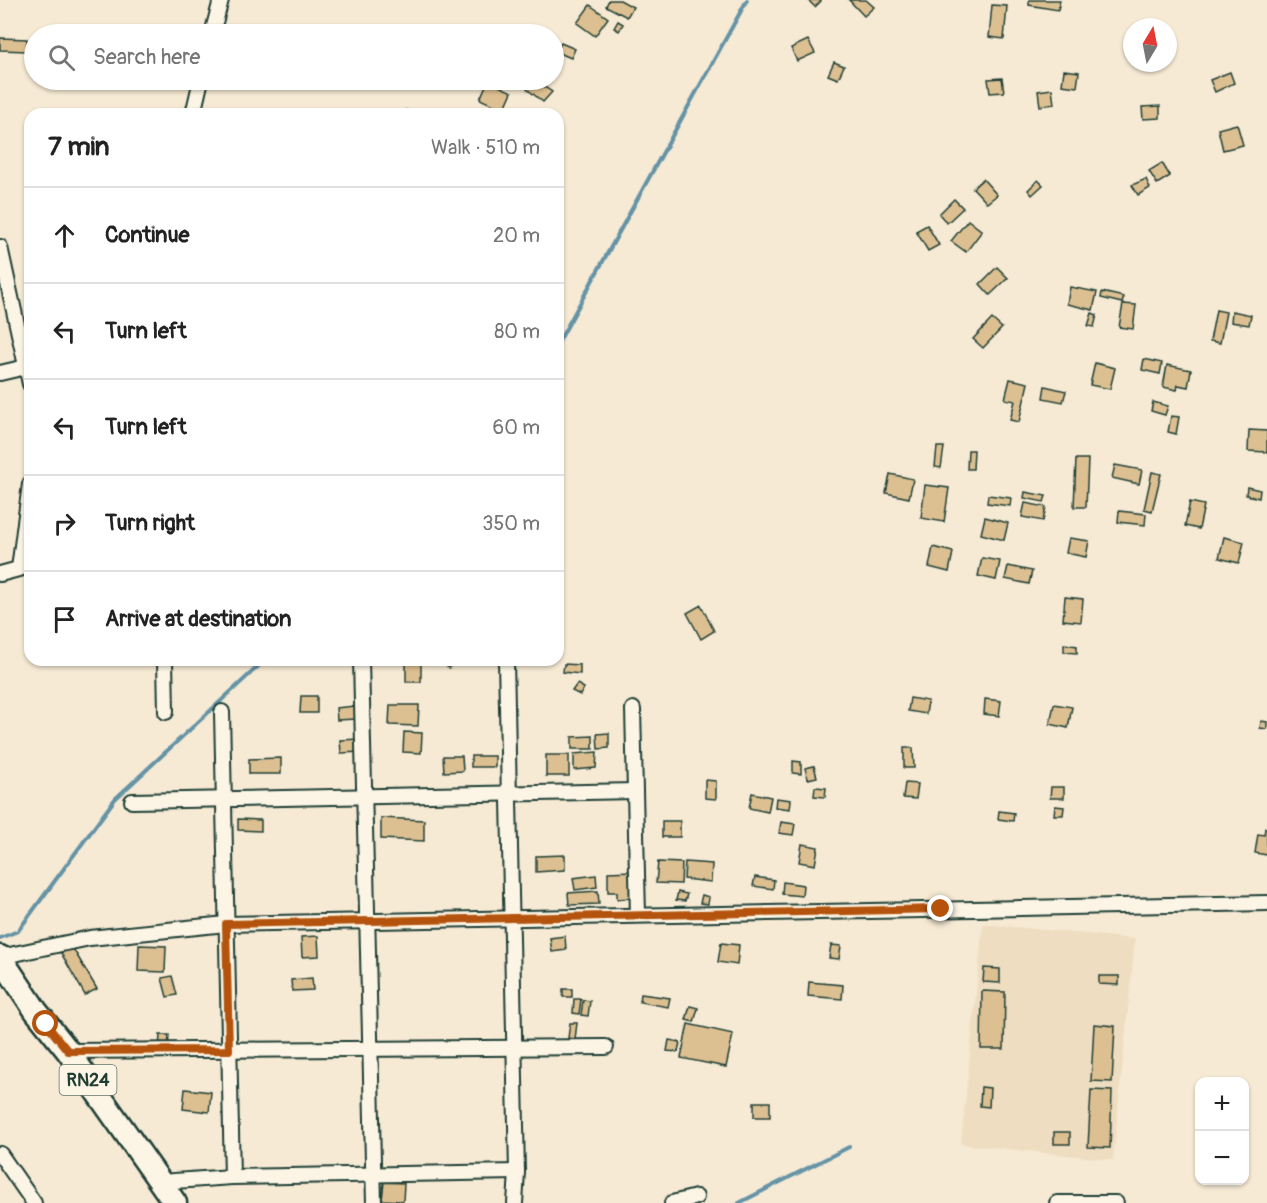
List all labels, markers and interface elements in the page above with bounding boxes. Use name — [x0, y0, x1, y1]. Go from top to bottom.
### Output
north arrow — [1123, 18, 1177, 72]
search box — [24, 24, 564, 90]
icon: search — [45, 41, 78, 74]
text: Search here — [93, 43, 200, 71]
text: 7 min — [48, 131, 110, 163]
text: Walk · 510 m — [431, 135, 540, 160]
icon: ahead — [48, 219, 81, 252]
text: Continue — [105, 221, 189, 249]
text: 20 m — [493, 223, 540, 248]
icon: left — [48, 315, 81, 348]
text: Turn left — [105, 317, 187, 345]
text: 80 m — [494, 319, 540, 344]
icon: left — [48, 411, 81, 444]
text: Turn left — [105, 413, 187, 441]
text: 60 m — [493, 415, 540, 440]
icon: right — [48, 507, 81, 540]
text: Turn right — [105, 509, 195, 537]
text: 350 m — [482, 511, 540, 536]
icon: arrive — [48, 603, 81, 636]
text: Arrive at destination — [105, 605, 291, 633]
route end — [927, 895, 953, 921]
route start — [32, 1010, 58, 1036]
road number: RN24 — [60, 1065, 116, 1095]
map controls — [1195, 1077, 1249, 1185]
button: + — [1195, 1077, 1249, 1131]
button: − — [1195, 1131, 1249, 1185]

